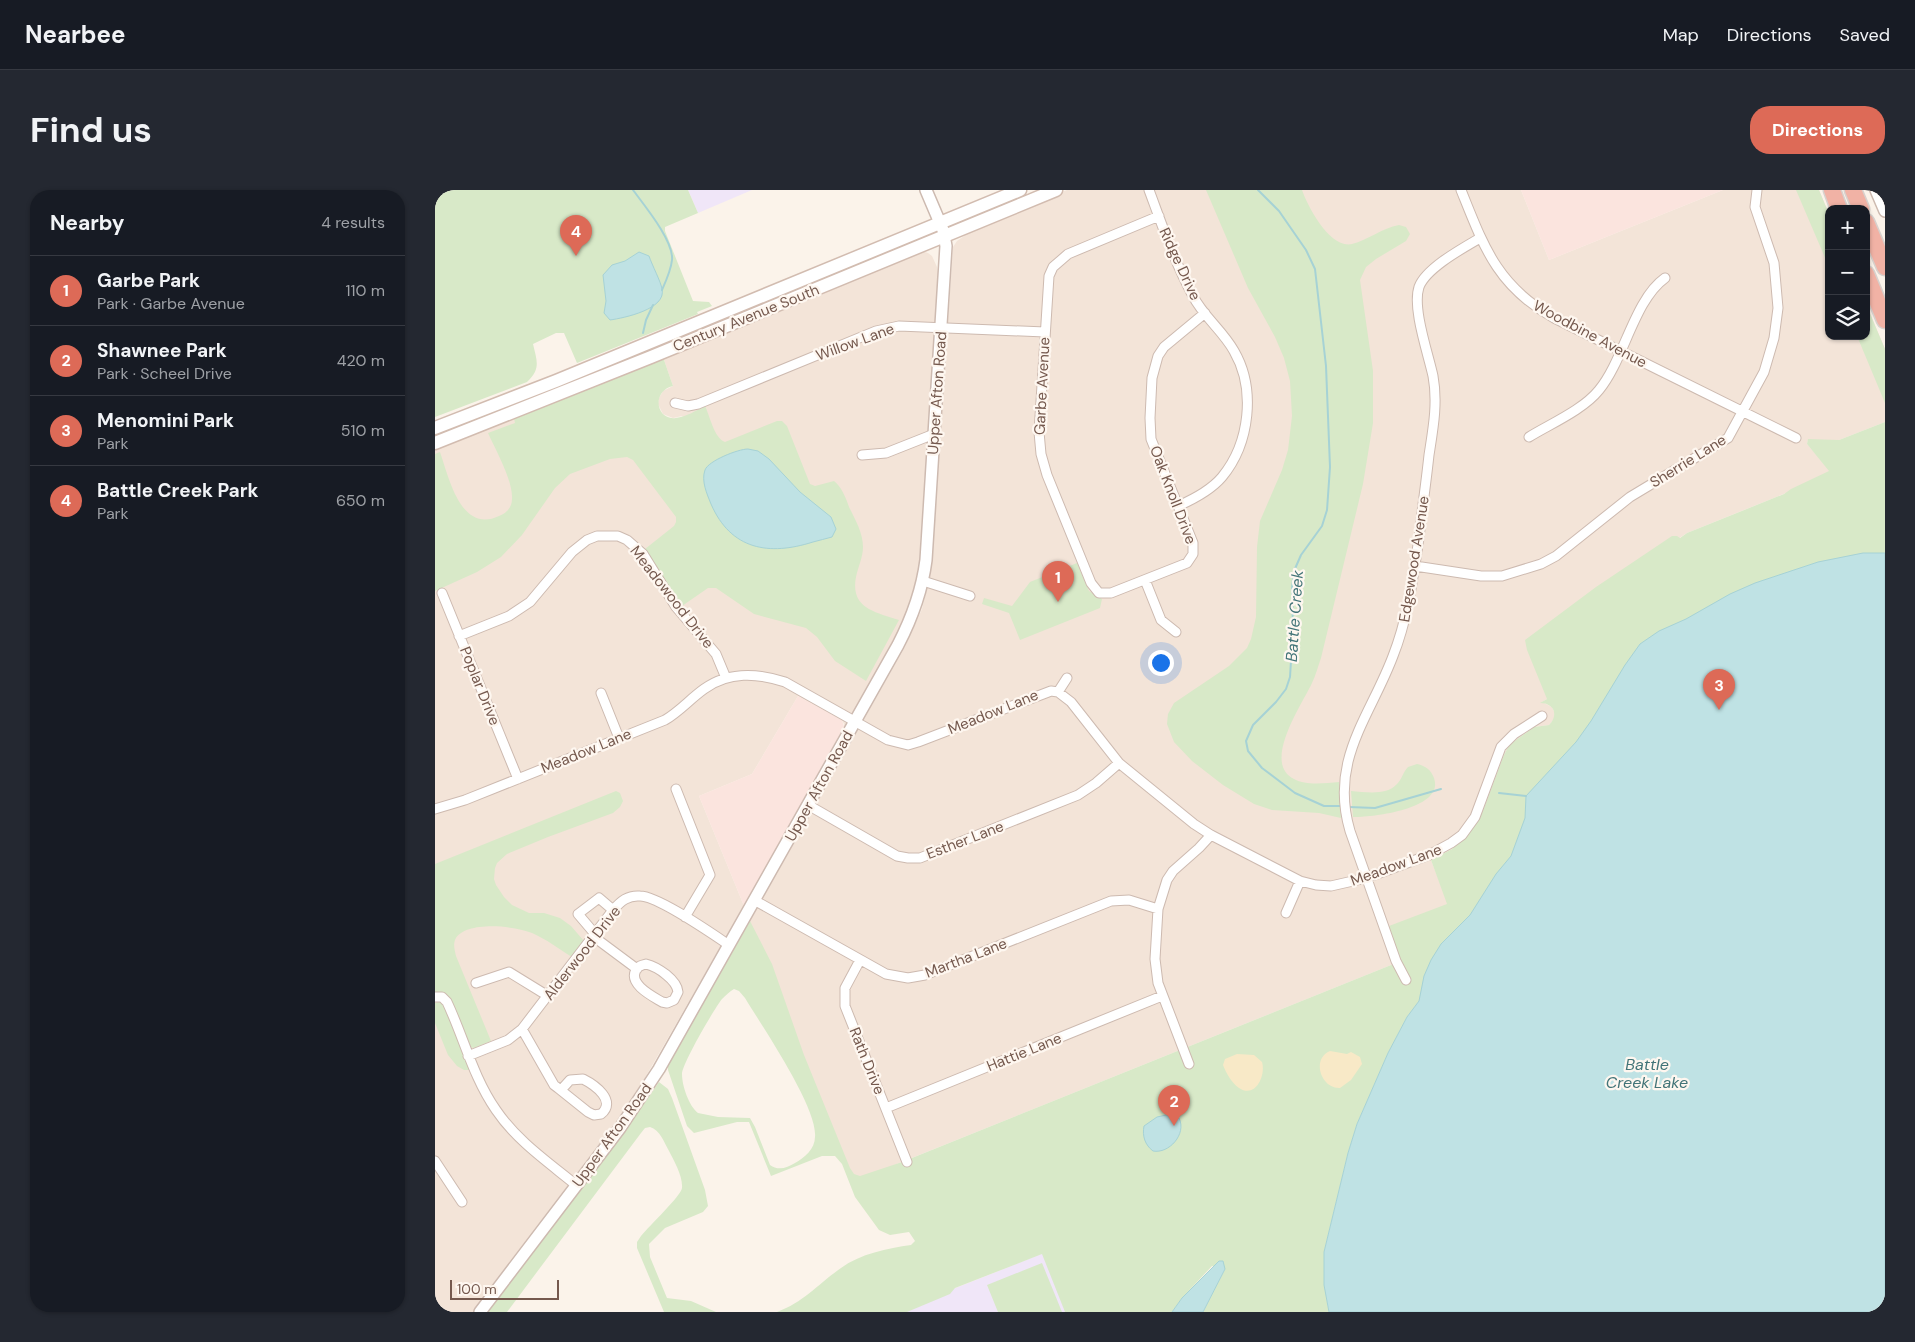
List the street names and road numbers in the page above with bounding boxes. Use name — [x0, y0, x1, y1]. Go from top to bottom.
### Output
street label: Ridge Drive — [1154, 224, 1206, 304]
street label: Century Avenue South — [670, 280, 822, 356]
street label: Woodbine Avenue — [1530, 296, 1650, 372]
street label: Willow Lane — [813, 319, 897, 365]
street label: Upper Afton Road — [923, 331, 951, 455]
street label: Garbe Avenue — [1029, 337, 1055, 435]
street label: Sherrie Lane — [1646, 430, 1730, 492]
street label: Oak Knoll Drive — [1145, 443, 1201, 547]
street label: Edgewood Avenue — [1394, 494, 1434, 624]
street label: Meadowood Drive — [626, 542, 718, 652]
street label: Poplar Drive — [455, 644, 505, 728]
street label: Meadow Lane — [945, 685, 1041, 739]
street label: Meadow Lane — [538, 724, 634, 778]
street label: Upper Afton Road — [780, 727, 858, 845]
street label: Esther Lane — [923, 816, 1007, 864]
street label: Meadow Lane — [1347, 839, 1445, 891]
street label: Alderwood Drive — [539, 902, 625, 1004]
street label: Martha Lane — [922, 933, 1010, 983]
street label: Rath Drive — [844, 1024, 890, 1098]
street label: Hattie Lane — [984, 1028, 1064, 1076]
street label: Upper Afton Road — [568, 1079, 656, 1191]

